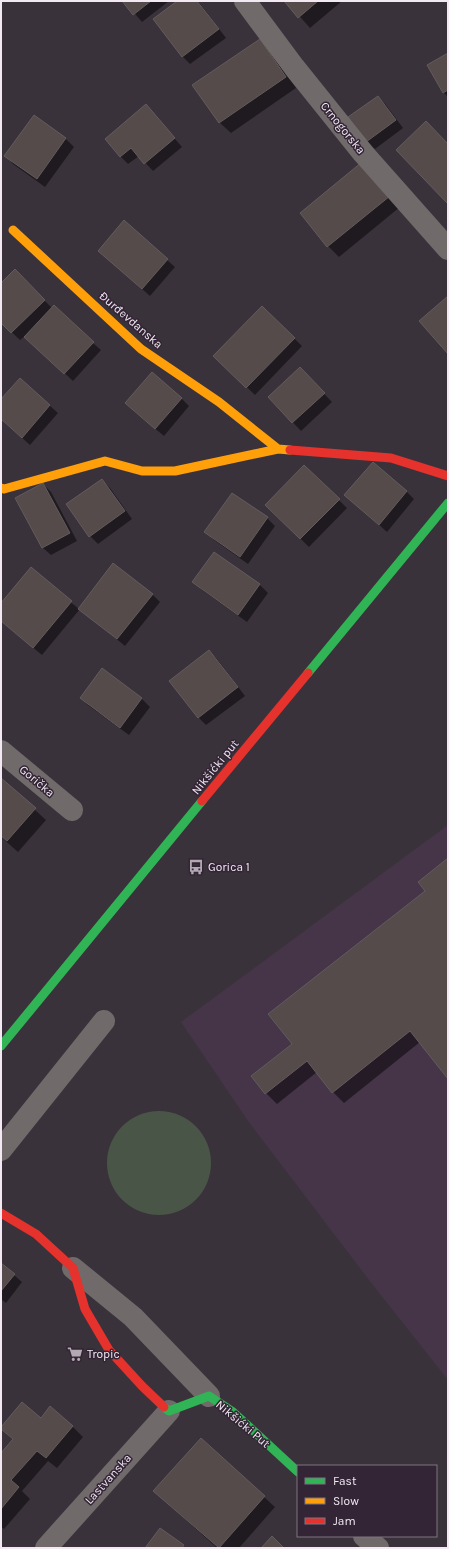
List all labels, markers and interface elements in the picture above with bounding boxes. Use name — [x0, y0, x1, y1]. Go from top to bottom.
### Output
street label: Crnogorska — [318, 99, 368, 157]
street label: Đurđevdanska — [96, 289, 166, 351]
street label: Nikšićki put — [189, 736, 242, 797]
street label: Gorička — [17, 762, 57, 800]
bus stop icon: Gorica 1 — [187, 858, 205, 876]
place label: Gorica 1 — [208, 860, 250, 874]
supermarket icon: Tropic — [66, 1345, 84, 1363]
place label: Tropic — [87, 1347, 120, 1361]
street label: Nikšićki Put — [213, 1397, 273, 1451]
street label: Lastvanska — [82, 1451, 134, 1507]
legend — [297, 1465, 437, 1537]
text: Fast — [333, 1474, 357, 1488]
text: Slow — [333, 1494, 359, 1508]
text: Jam — [333, 1514, 356, 1528]

